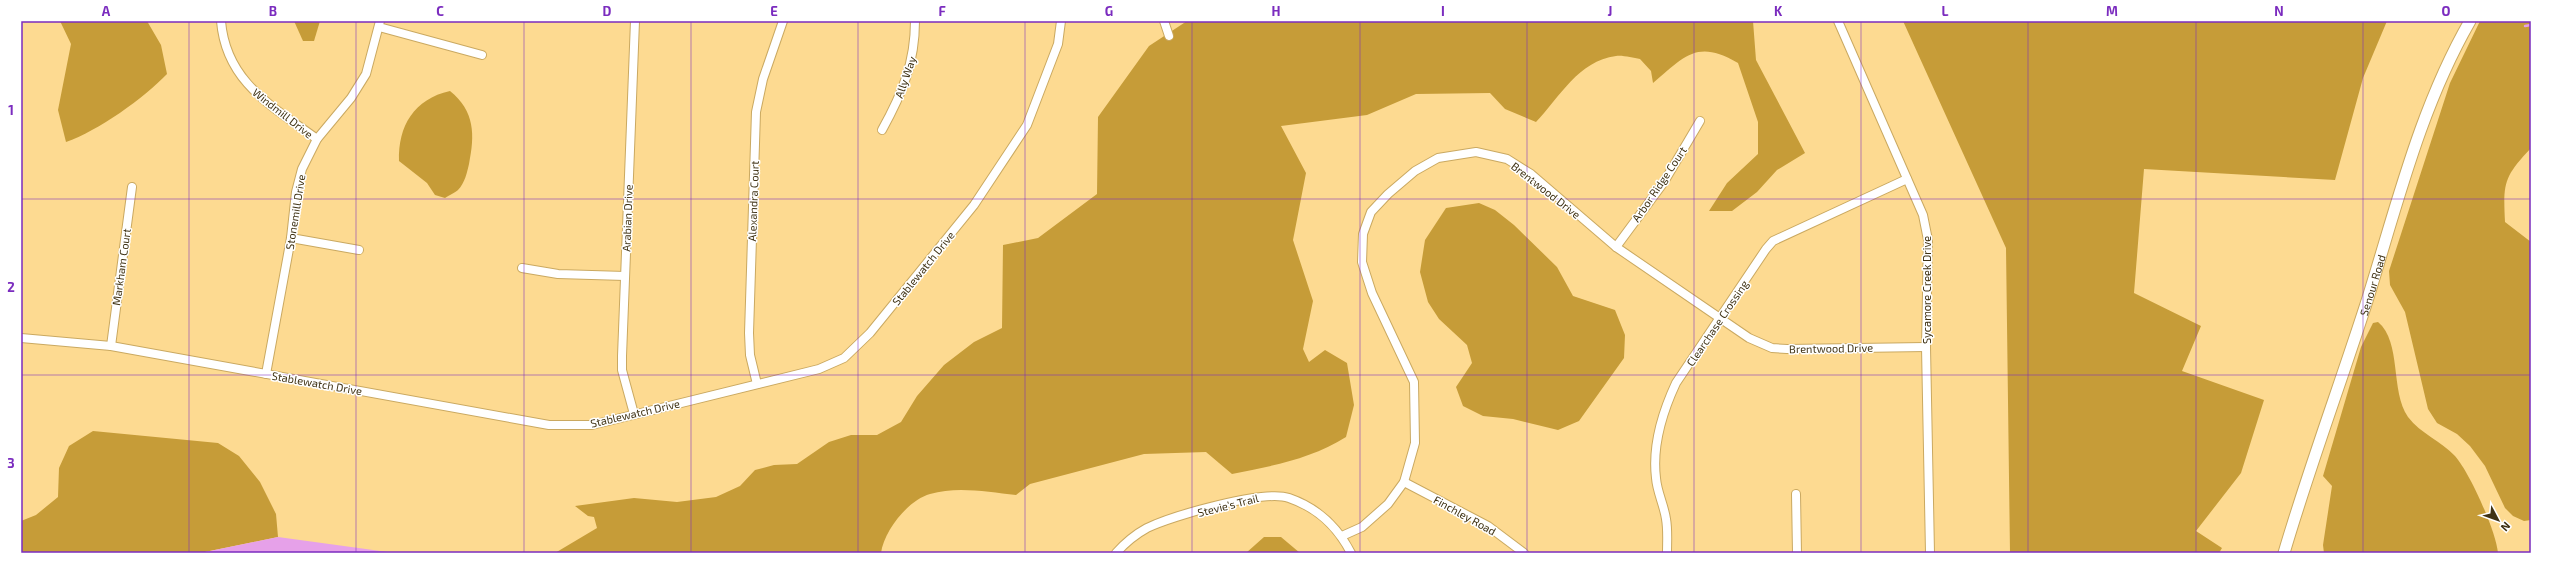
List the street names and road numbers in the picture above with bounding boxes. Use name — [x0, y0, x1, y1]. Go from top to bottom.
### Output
street label: Ally Way — [892, 54, 918, 100]
street label: Windmill Drive — [250, 85, 316, 141]
street label: Arbor Ridge Court — [1629, 144, 1689, 224]
street label: Brentwood Drive — [1509, 159, 1583, 221]
street label: Alexandra Court — [745, 160, 761, 242]
street label: Stonemill Drive — [283, 173, 307, 251]
street label: Arabian Drive — [619, 184, 635, 252]
street label: Markham Court — [109, 228, 133, 306]
street label: Stablewatch Drive — [889, 228, 957, 308]
street label: Sycamore Creek Drive — [1920, 236, 1933, 344]
street label: Senour Road — [2356, 253, 2387, 317]
street label: Clearchase Crossing — [1683, 278, 1751, 368]
street label: Brentwood Drive — [1789, 341, 1873, 355]
street label: Stablewatch Drive — [271, 369, 363, 397]
street label: Stablewatch Drive — [589, 396, 681, 430]
street label: Stevie’s Trail — [1196, 491, 1260, 519]
street label: Finchley Road — [1432, 493, 1498, 537]

